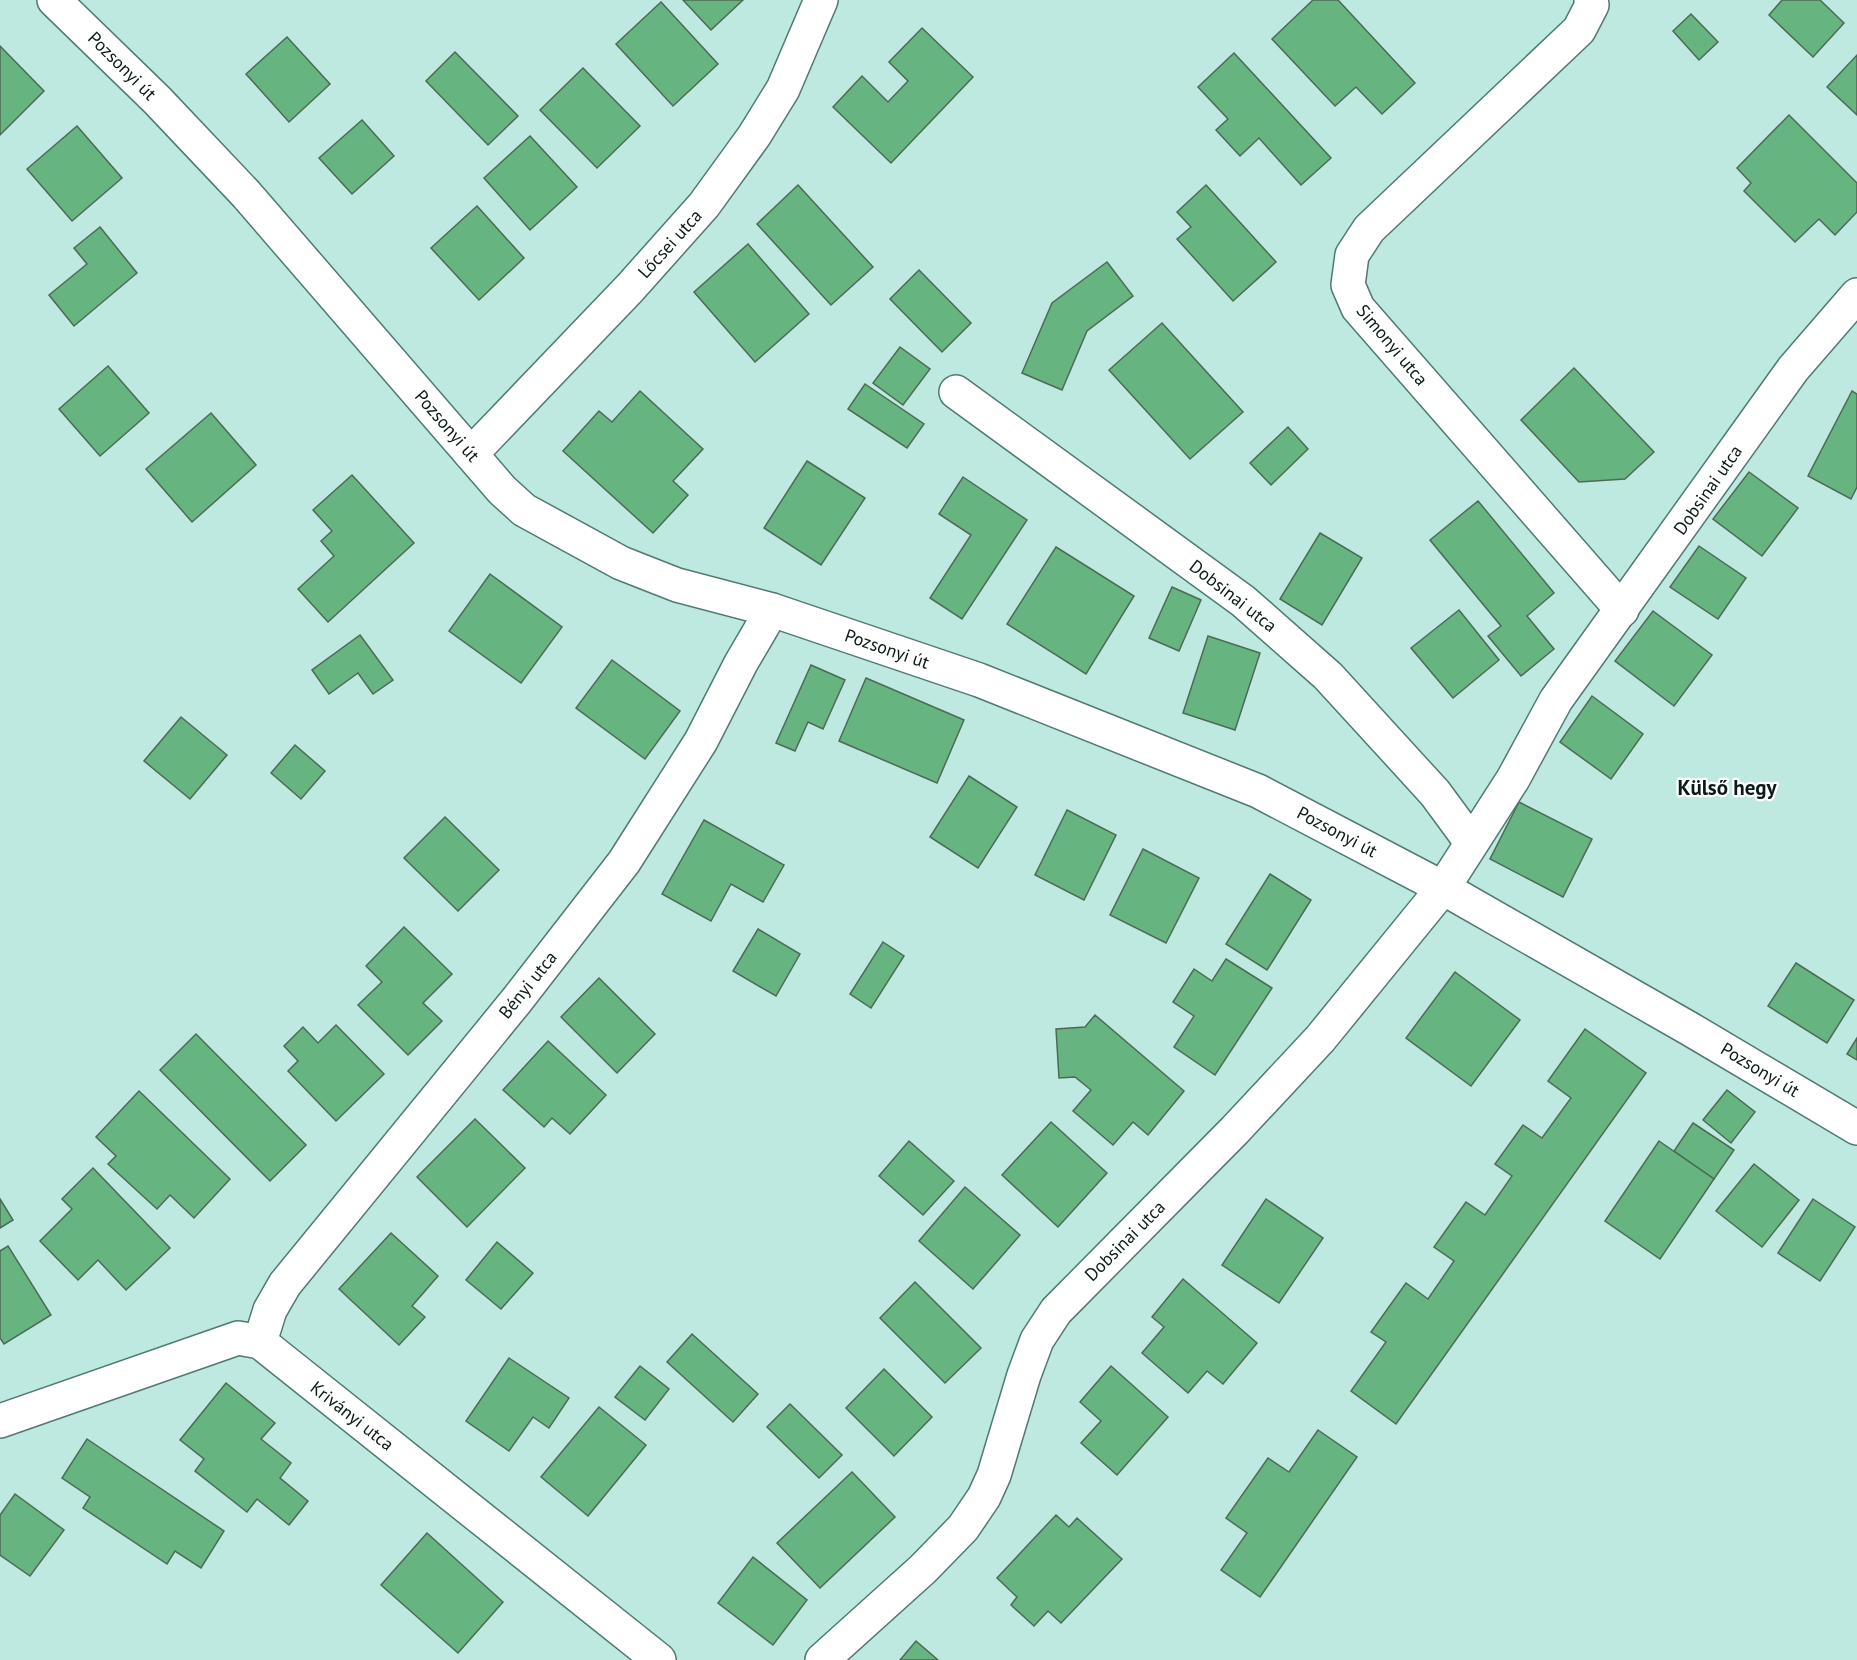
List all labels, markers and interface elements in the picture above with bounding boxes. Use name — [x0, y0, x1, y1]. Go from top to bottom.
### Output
street label: Pozsonyi út — [83, 27, 161, 105]
street label: Lőcsei utca — [633, 204, 707, 283]
street label: Simonyi utca — [1352, 299, 1433, 390]
street label: Pozsonyi út — [410, 385, 485, 466]
street label: Dobsinai utca — [1668, 440, 1747, 539]
street label: Dobsinai utca — [1185, 554, 1282, 637]
street label: Pozsonyi út — [842, 623, 932, 674]
district label: Külső hegy — [1677, 774, 1778, 801]
street label: Pozsonyi út — [1293, 801, 1381, 862]
street label: Bényi utca — [493, 946, 562, 1023]
street label: Pozsonyi út — [1717, 1037, 1804, 1102]
street label: Dobsinai utca — [1080, 1196, 1170, 1286]
street label: Kriványi utca — [306, 1376, 399, 1455]

